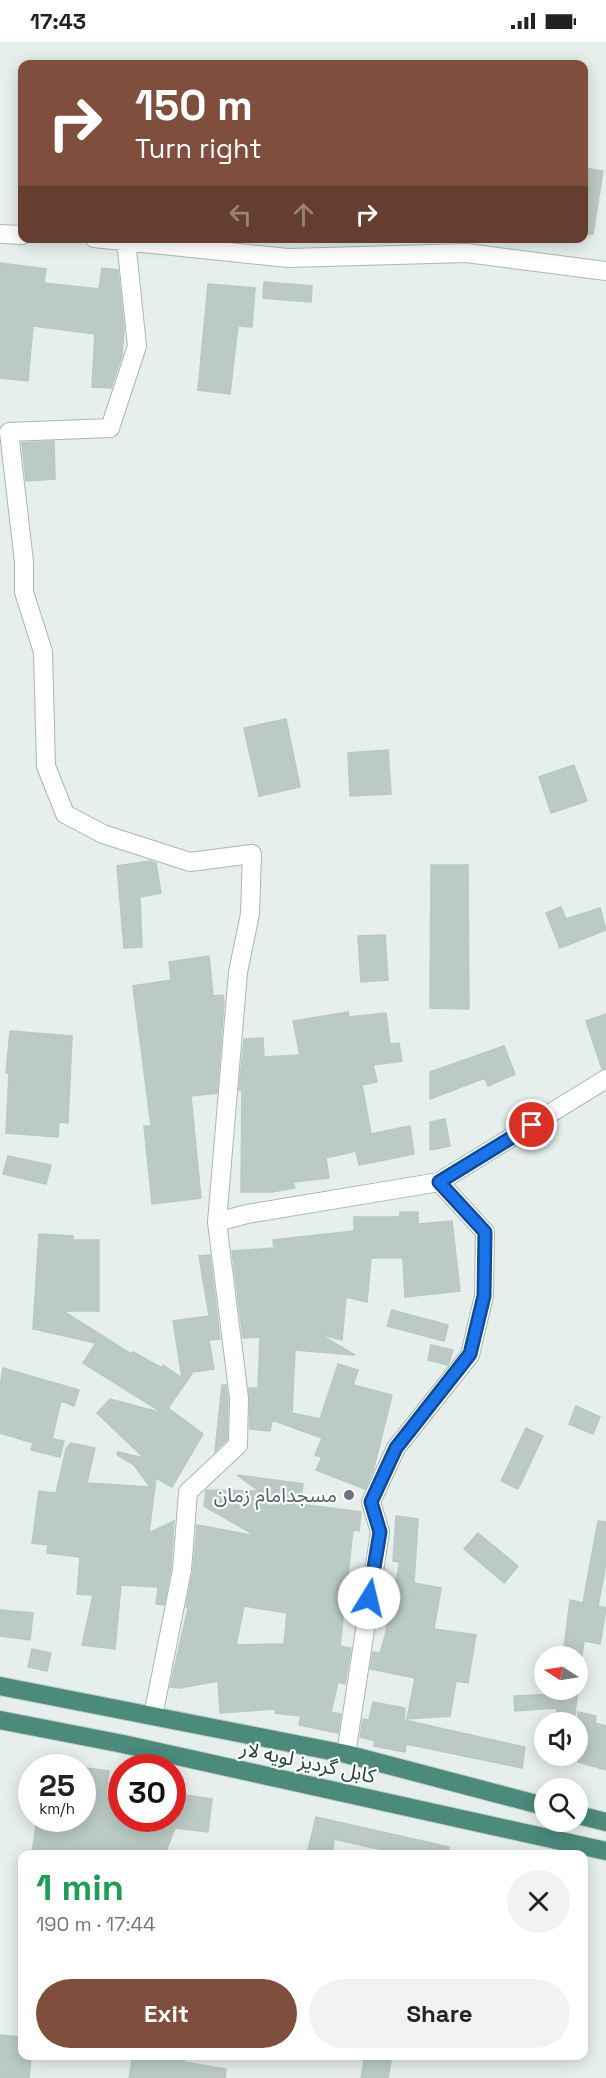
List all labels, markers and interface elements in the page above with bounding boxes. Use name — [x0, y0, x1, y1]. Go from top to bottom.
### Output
text: 17:43 — [30, 7, 86, 35]
text: 150 m — [135, 79, 253, 132]
icon: right — [36, 84, 114, 162]
text: Turn right — [135, 131, 262, 166]
icon: left — [224, 198, 257, 231]
icon: ahead — [287, 198, 320, 231]
icon: right — [350, 198, 383, 231]
pin — [506, 1099, 557, 1150]
icon: arrive — [515, 1108, 548, 1141]
place label: مسجدامام زمان — [214, 1482, 337, 1510]
marker: مسجدامام زمان — [342, 1488, 356, 1502]
position arrow — [337, 1566, 401, 1630]
north arrow — [534, 1646, 588, 1700]
map controls — [534, 1646, 588, 1832]
button: sound — [534, 1712, 588, 1766]
street label: کابل گردیز لویه لار — [237, 1735, 379, 1789]
speed limit sign: 30 — [108, 1754, 186, 1832]
text: 25 — [39, 1766, 75, 1805]
button: search — [534, 1778, 588, 1832]
text: km/h — [39, 1799, 75, 1818]
text: 1 min — [36, 1865, 124, 1911]
button: close — [507, 1870, 570, 1933]
text: 190 m · 17:44 — [36, 1911, 155, 1937]
button: Exit — [36, 1979, 297, 2048]
button: Share — [309, 1979, 570, 2048]

